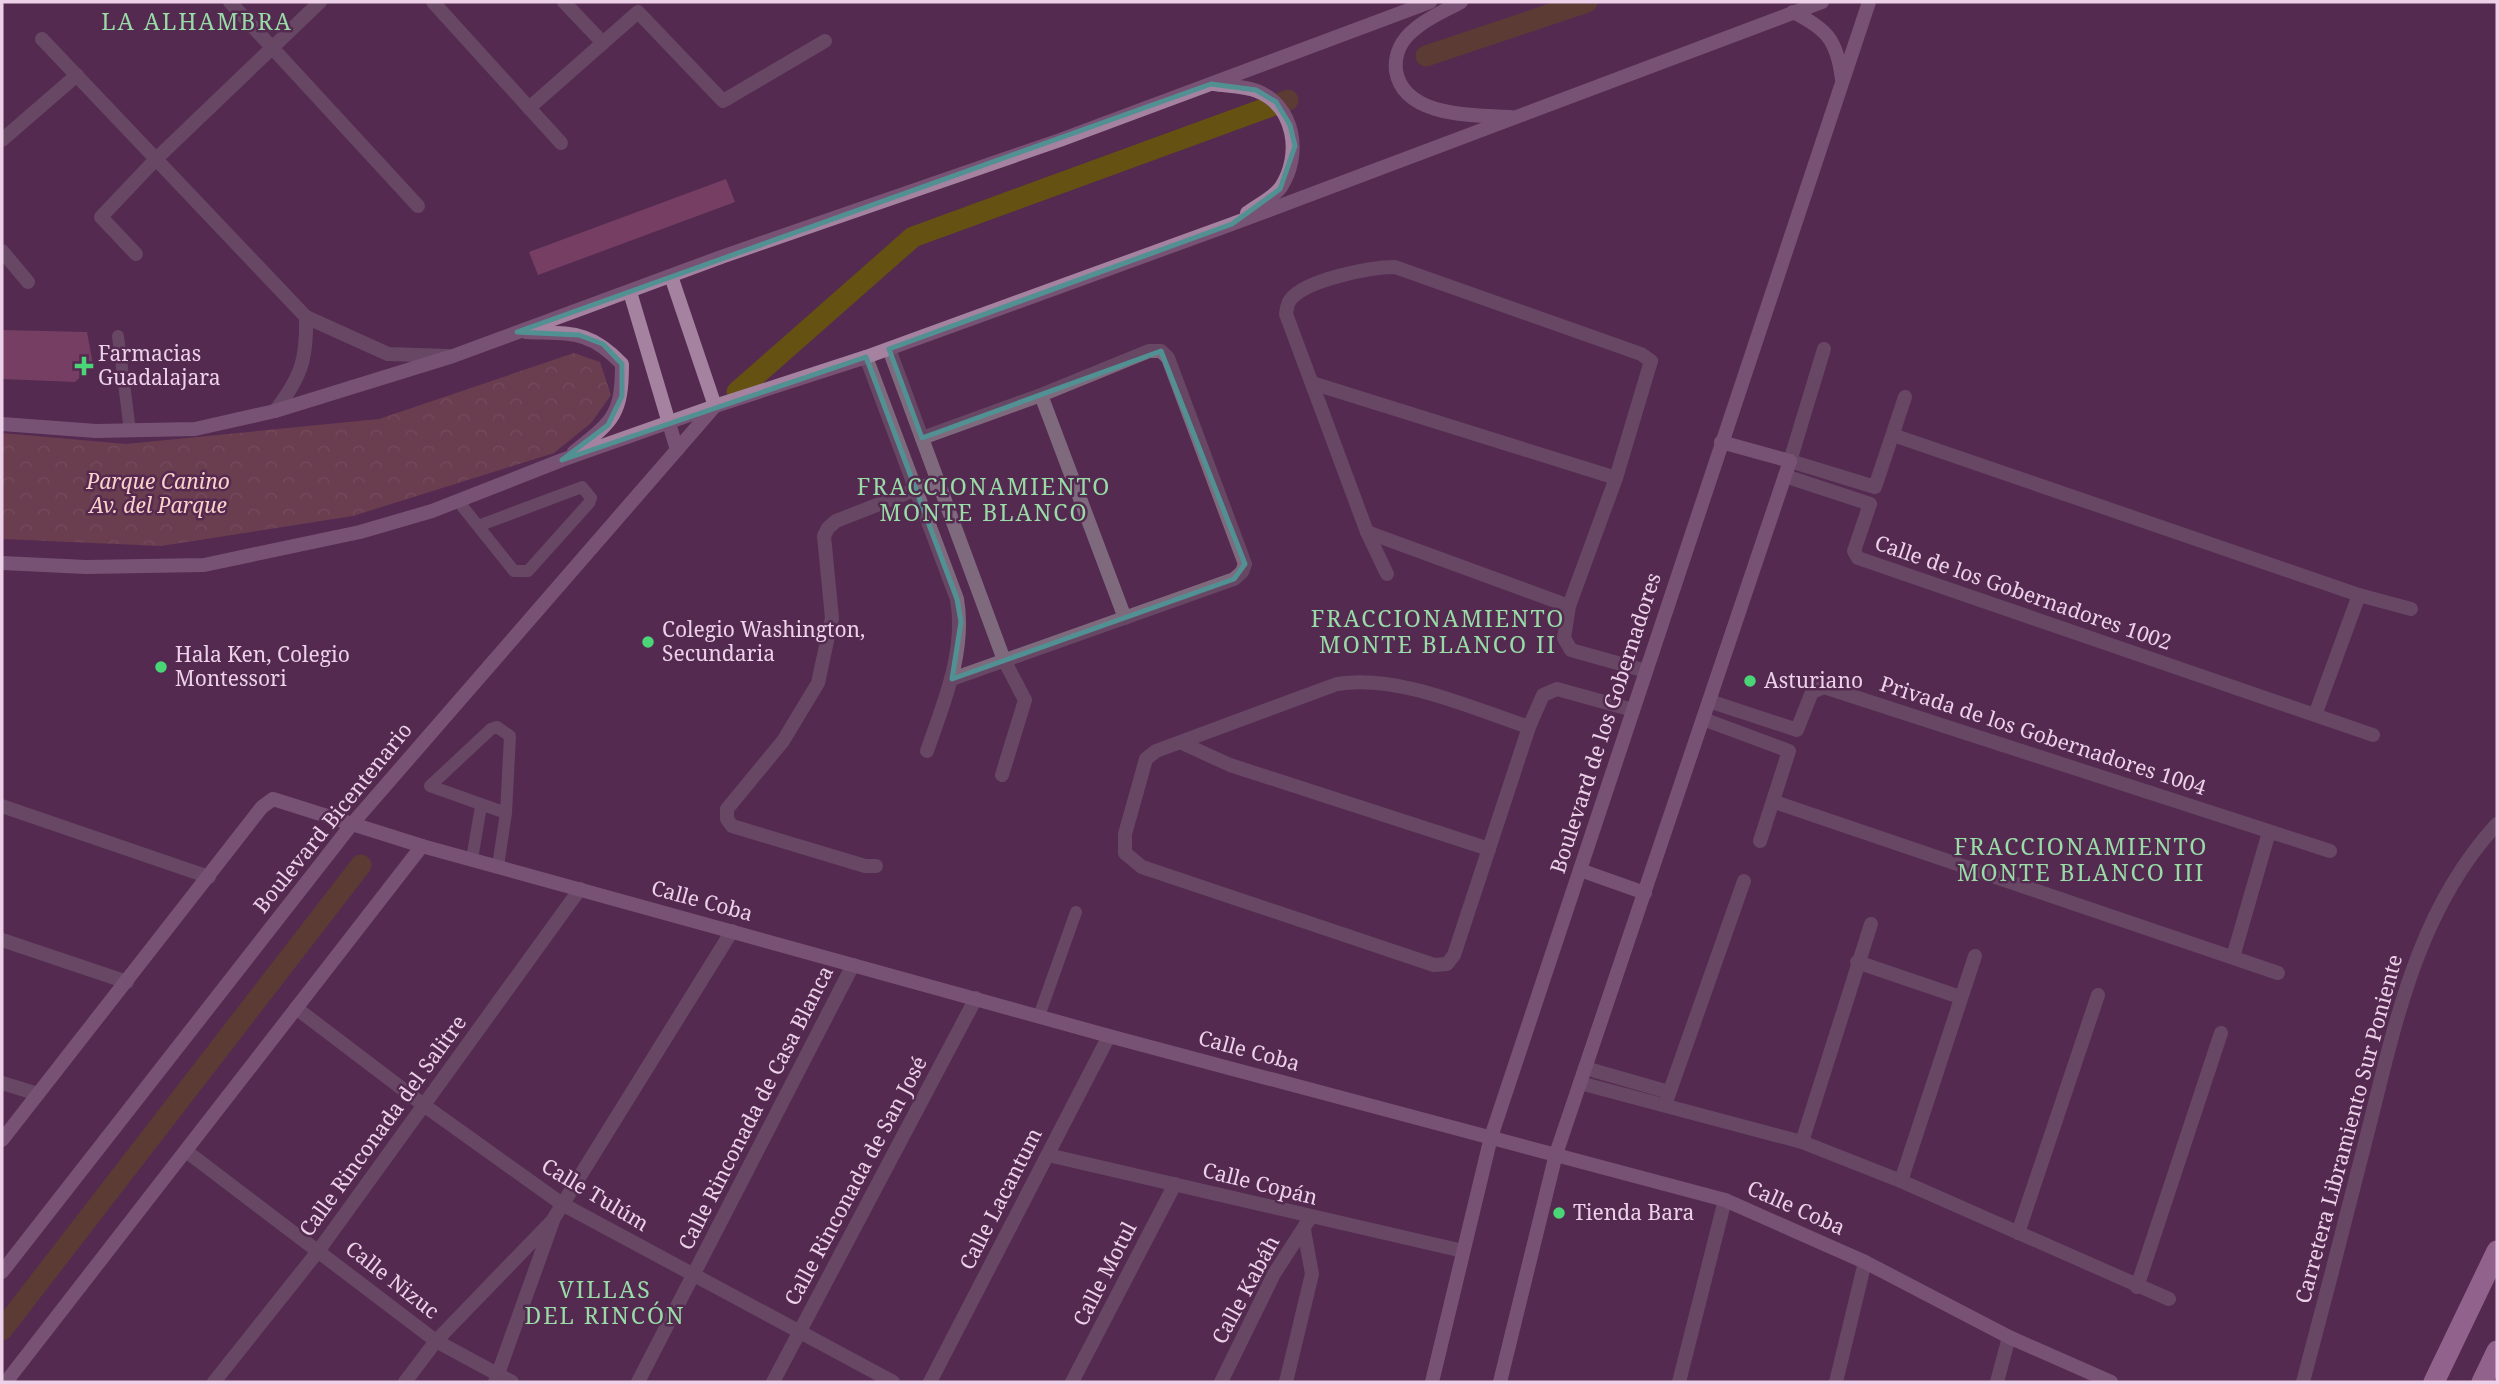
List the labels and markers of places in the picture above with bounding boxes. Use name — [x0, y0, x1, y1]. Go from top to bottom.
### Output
place label: Farmacias Guadalajara — [98, 339, 221, 391]
marker: Farmacias Guadalajara — [76, 358, 92, 374]
place label: Colegio Washington, Secundaria — [662, 615, 865, 667]
marker: Colegio Washington, Secundaria — [640, 634, 656, 650]
place label: Hala Ken, Colegio Montessori — [175, 640, 350, 692]
marker: Hala Ken, Colegio Montessori — [153, 659, 169, 675]
place label: Asturiano — [1764, 666, 1863, 694]
marker: Asturiano — [1742, 673, 1758, 689]
place label: Tienda Bara — [1573, 1198, 1694, 1226]
marker: Tienda Bara — [1551, 1205, 1567, 1221]

